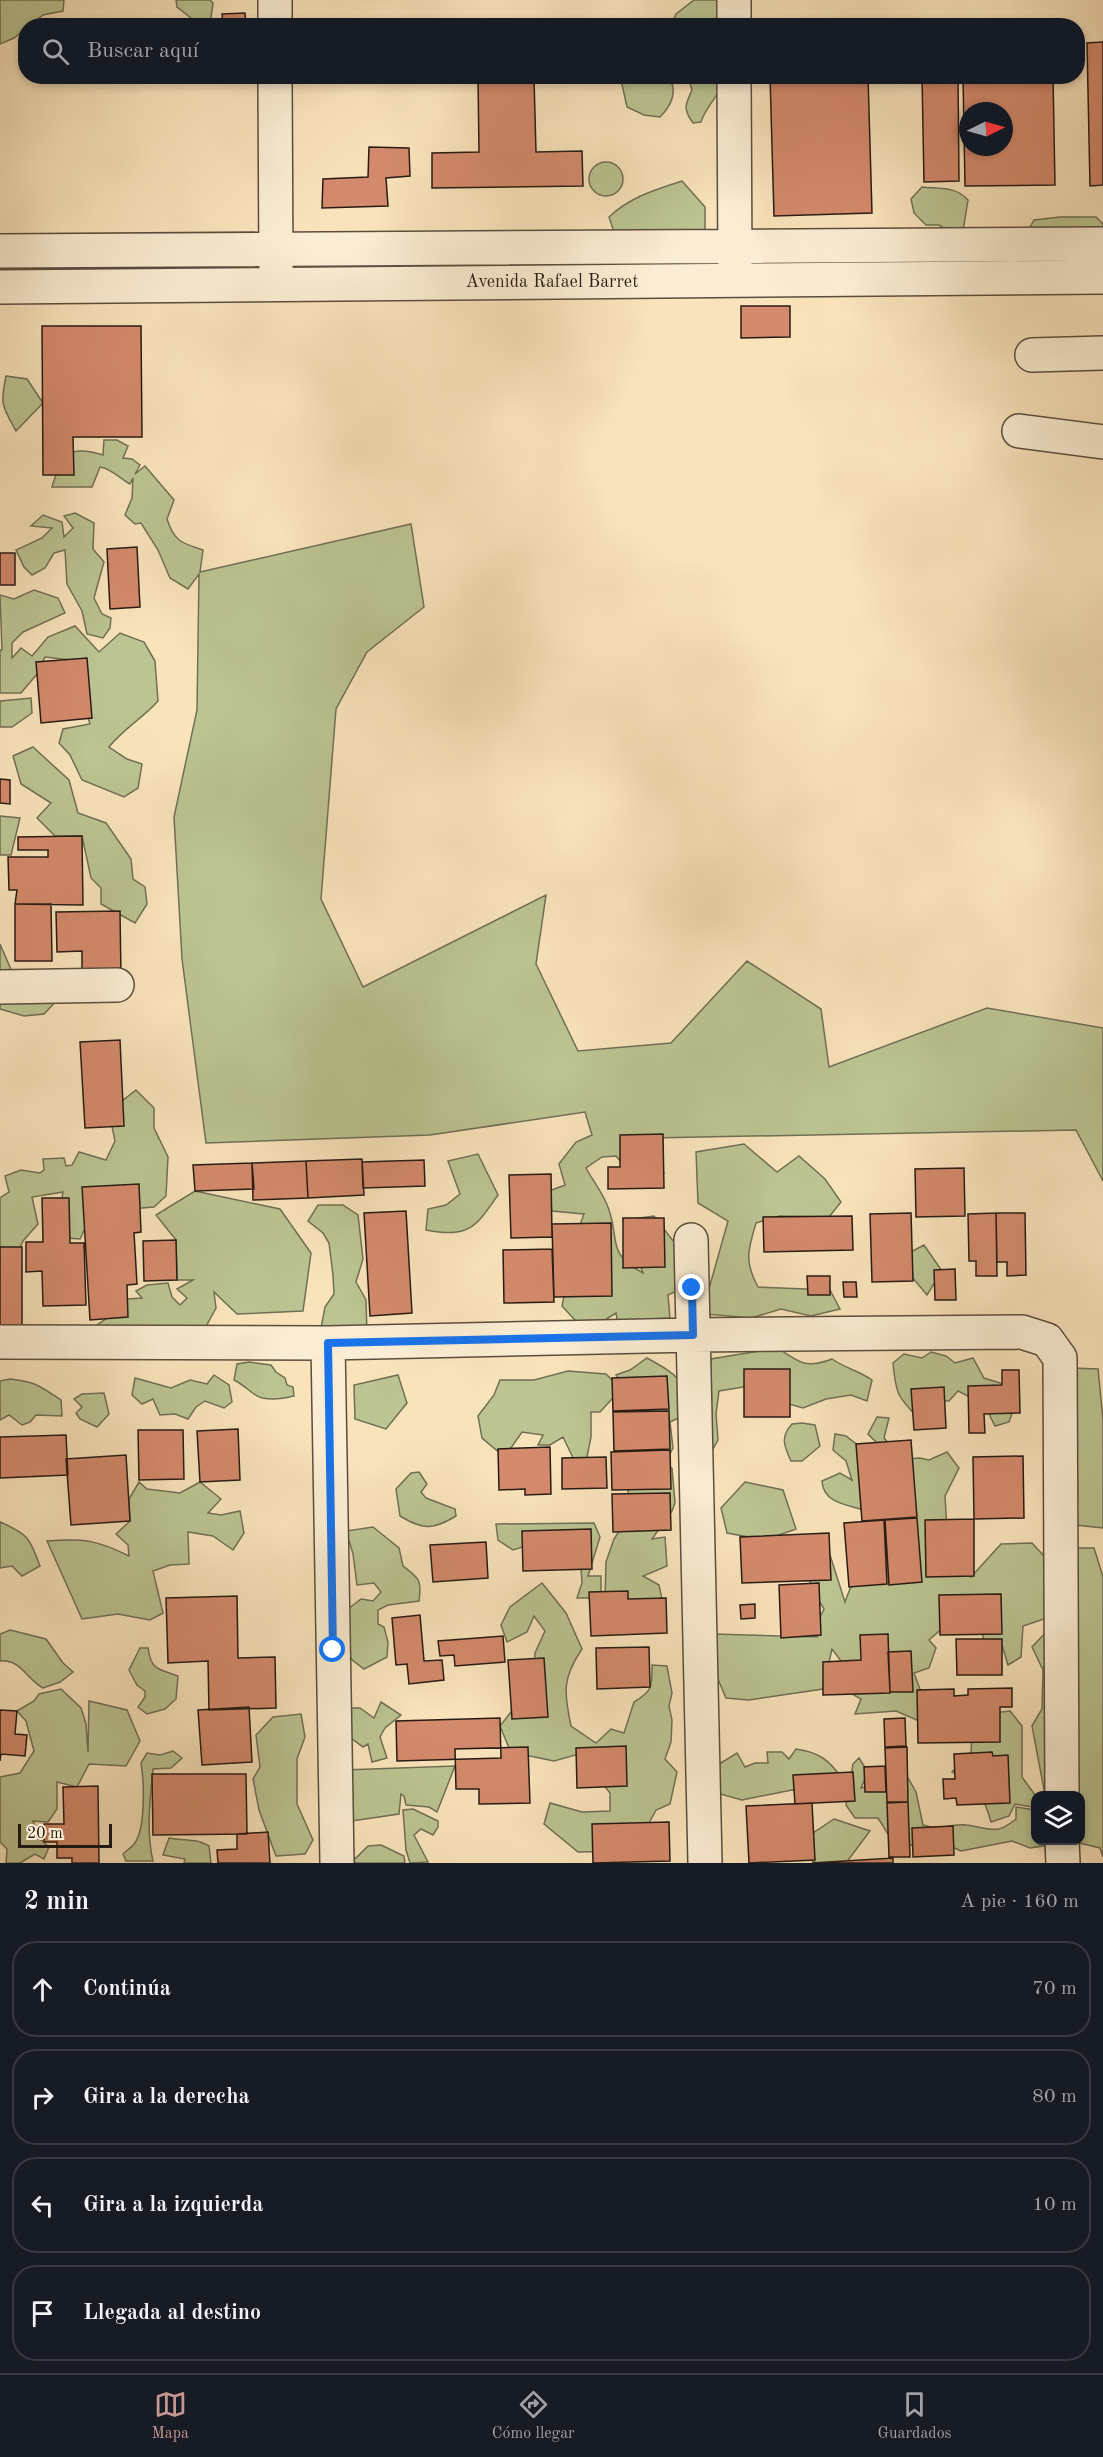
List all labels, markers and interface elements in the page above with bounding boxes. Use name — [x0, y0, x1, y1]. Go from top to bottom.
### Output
search box — [18, 18, 1085, 84]
icon: search — [39, 35, 72, 68]
text: Buscar aquí — [87, 40, 199, 62]
north arrow — [959, 102, 1013, 156]
street label: Avenida Rafael Barret — [466, 273, 638, 291]
route end — [678, 1274, 704, 1300]
route start — [319, 1636, 345, 1662]
map controls — [1031, 1791, 1085, 1845]
button: layers — [1031, 1791, 1085, 1845]
scale bar — [18, 1821, 112, 1848]
text: 20 m — [27, 1826, 63, 1842]
text: 2 min — [24, 1889, 89, 1915]
text: A pie · 160 m — [960, 1892, 1079, 1912]
icon: ahead — [26, 1973, 59, 2006]
text: Continúa — [83, 1978, 171, 2000]
text: 70 m — [1032, 1979, 1077, 1999]
icon: right — [26, 2081, 59, 2114]
text: Gira a la derecha — [83, 2086, 250, 2108]
text: 80 m — [1032, 2087, 1077, 2107]
icon: left — [26, 2189, 59, 2222]
text: Gira a la izquierda — [83, 2194, 263, 2216]
text: 10 m — [1032, 2195, 1077, 2215]
icon: arrive — [26, 2297, 59, 2330]
text: Llegada al destino — [83, 2302, 261, 2324]
tab: Mapa — [151, 2388, 189, 2444]
tab: Cómo llegar — [492, 2388, 575, 2444]
tab: Guardados — [878, 2388, 952, 2444]

